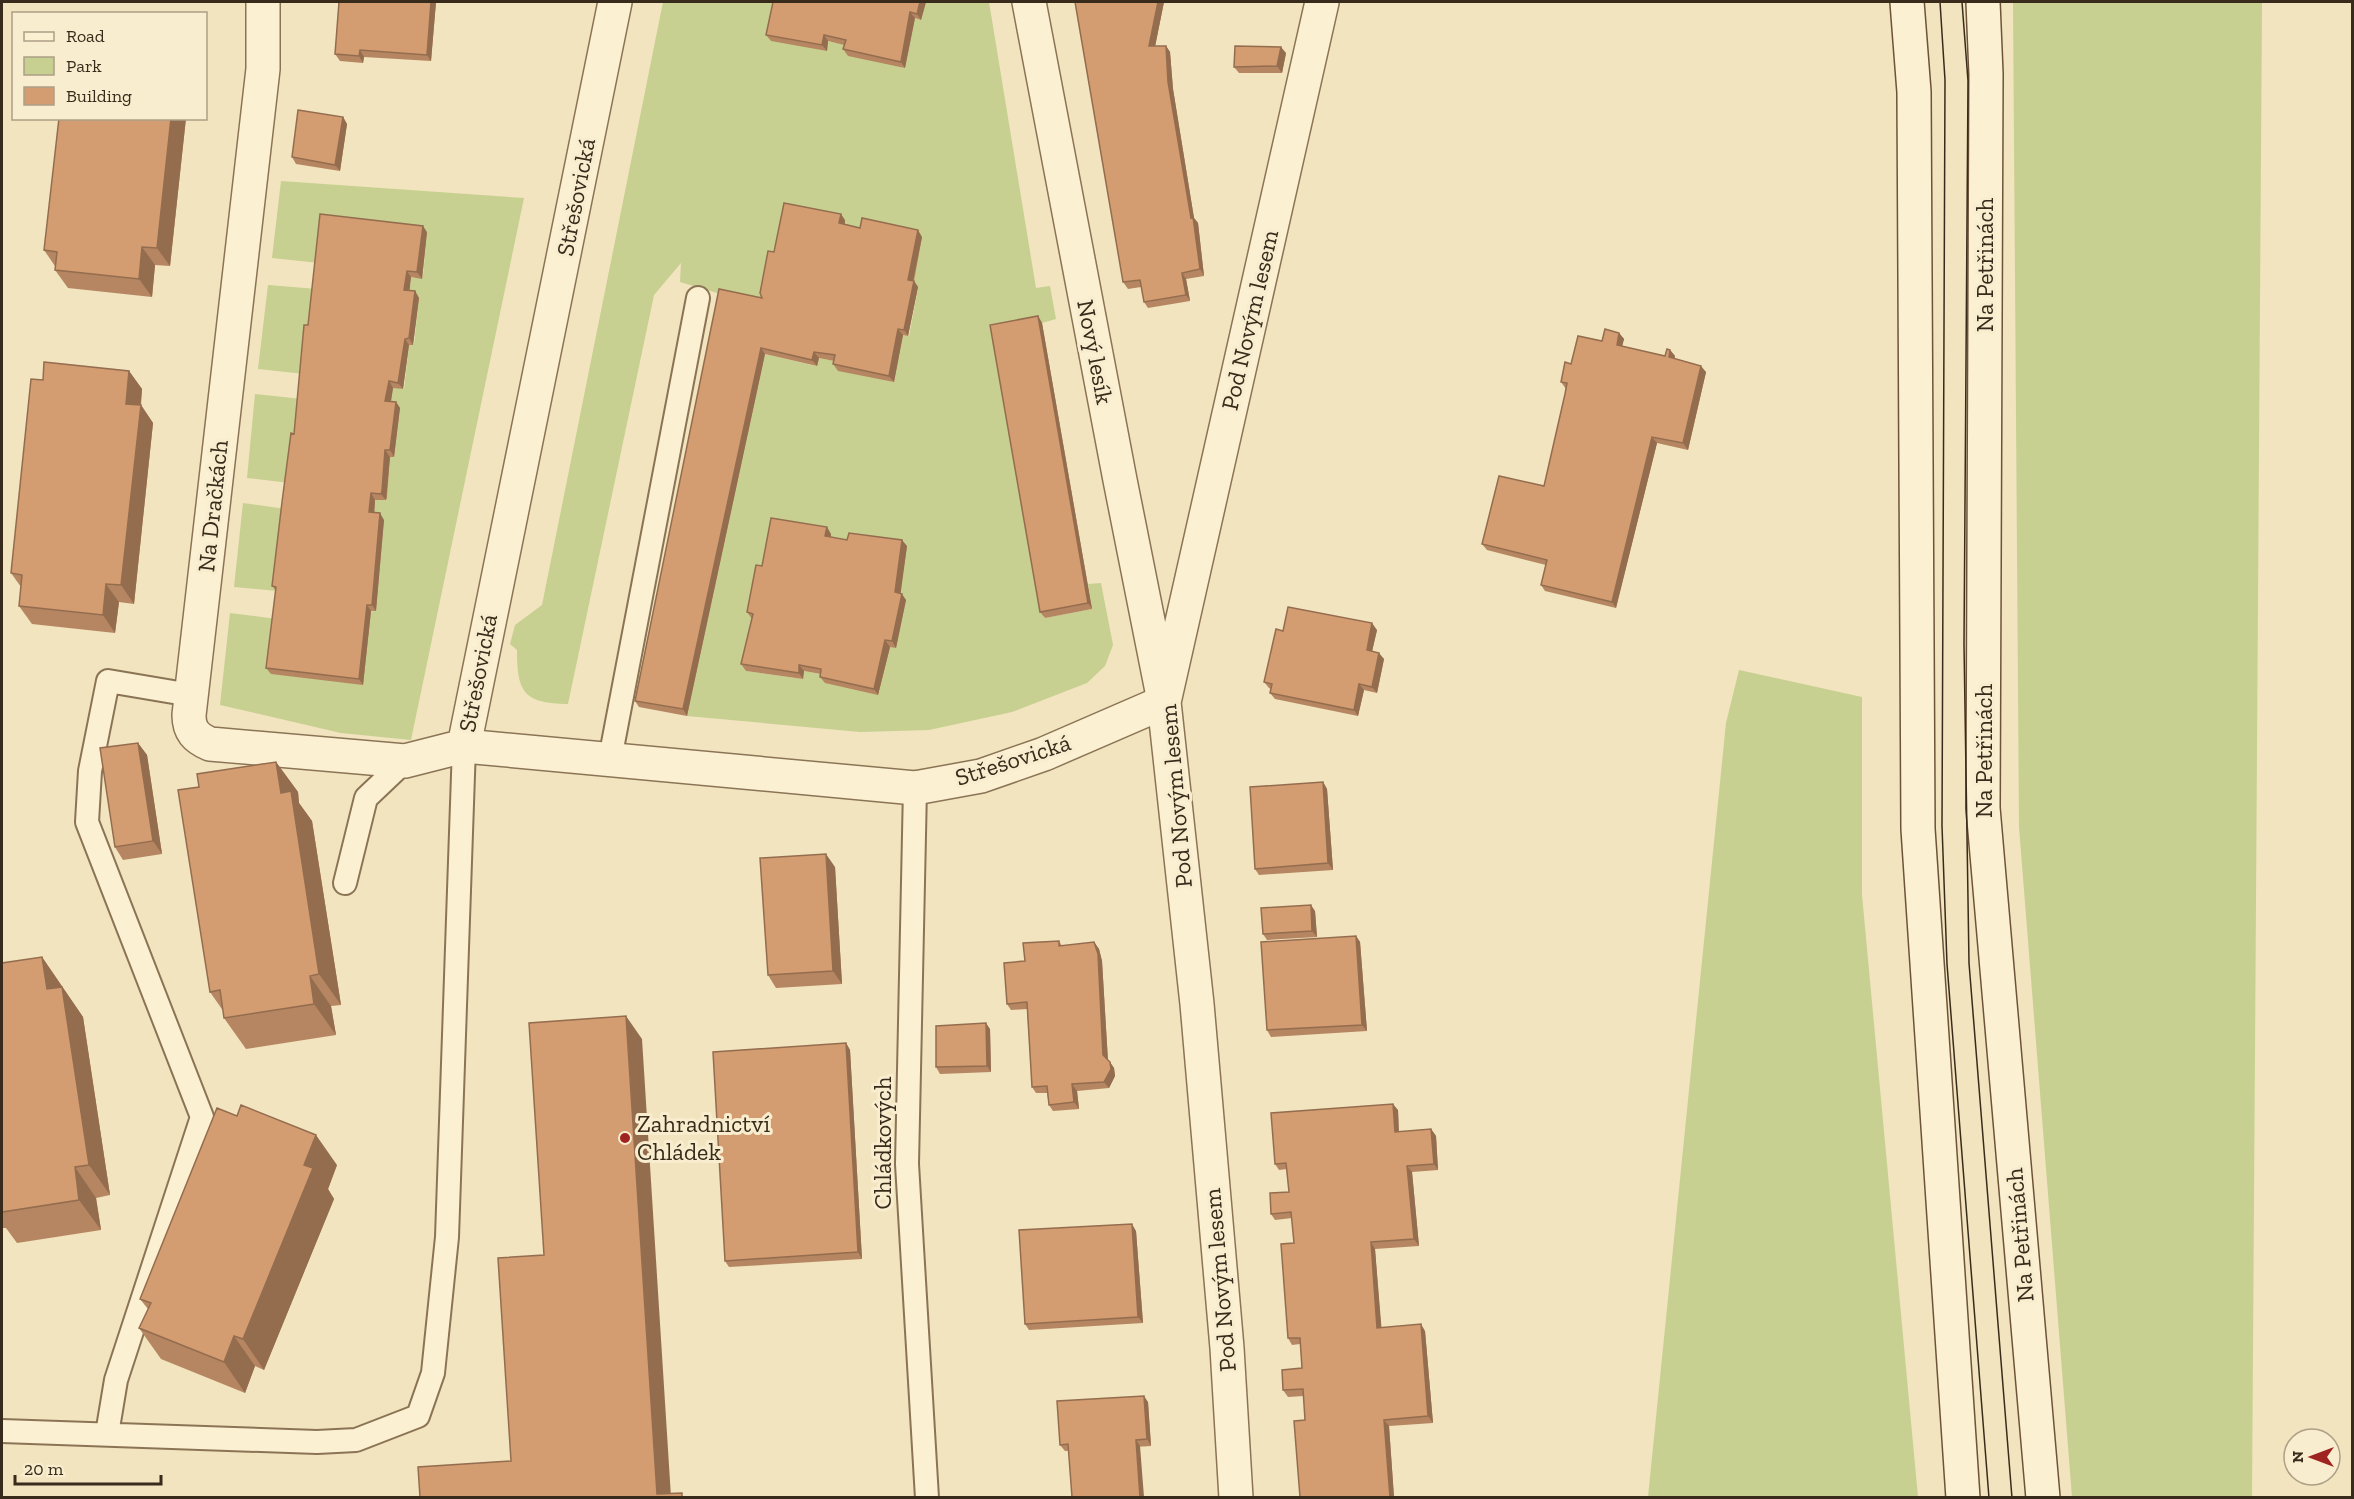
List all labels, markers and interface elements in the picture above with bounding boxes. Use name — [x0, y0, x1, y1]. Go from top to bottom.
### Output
legend — [12, 12, 207, 120]
text: Road — [66, 25, 105, 47]
text: Park — [66, 55, 102, 77]
text: Building — [66, 85, 132, 107]
street label: Střešovická — [550, 135, 601, 258]
street label: Na Petřinách — [1970, 197, 1999, 332]
street label: Pod Novým lesem — [1215, 227, 1284, 413]
street label: Nový lesík — [1071, 297, 1120, 407]
street label: Na Dračkách — [191, 438, 234, 573]
street label: Střešovická — [452, 611, 503, 734]
street label: Na Petřinách — [1969, 683, 1998, 818]
street label: Pod Novým lesem — [1153, 703, 1198, 889]
street label: Střešovická — [951, 727, 1075, 792]
street label: Chládkových — [868, 1076, 897, 1209]
place label: Zahradnictví Chládek — [637, 1109, 770, 1166]
marker: Zahradnictví Chládek — [618, 1131, 632, 1145]
street label: Na Petřinách — [1999, 1166, 2040, 1303]
street label: Pod Novým lesem — [1197, 1187, 1242, 1373]
north arrow — [2282, 1427, 2342, 1487]
scale bar — [15, 1448, 160, 1486]
text: N — [2288, 1451, 2307, 1463]
text: 20 m — [24, 1458, 64, 1480]

